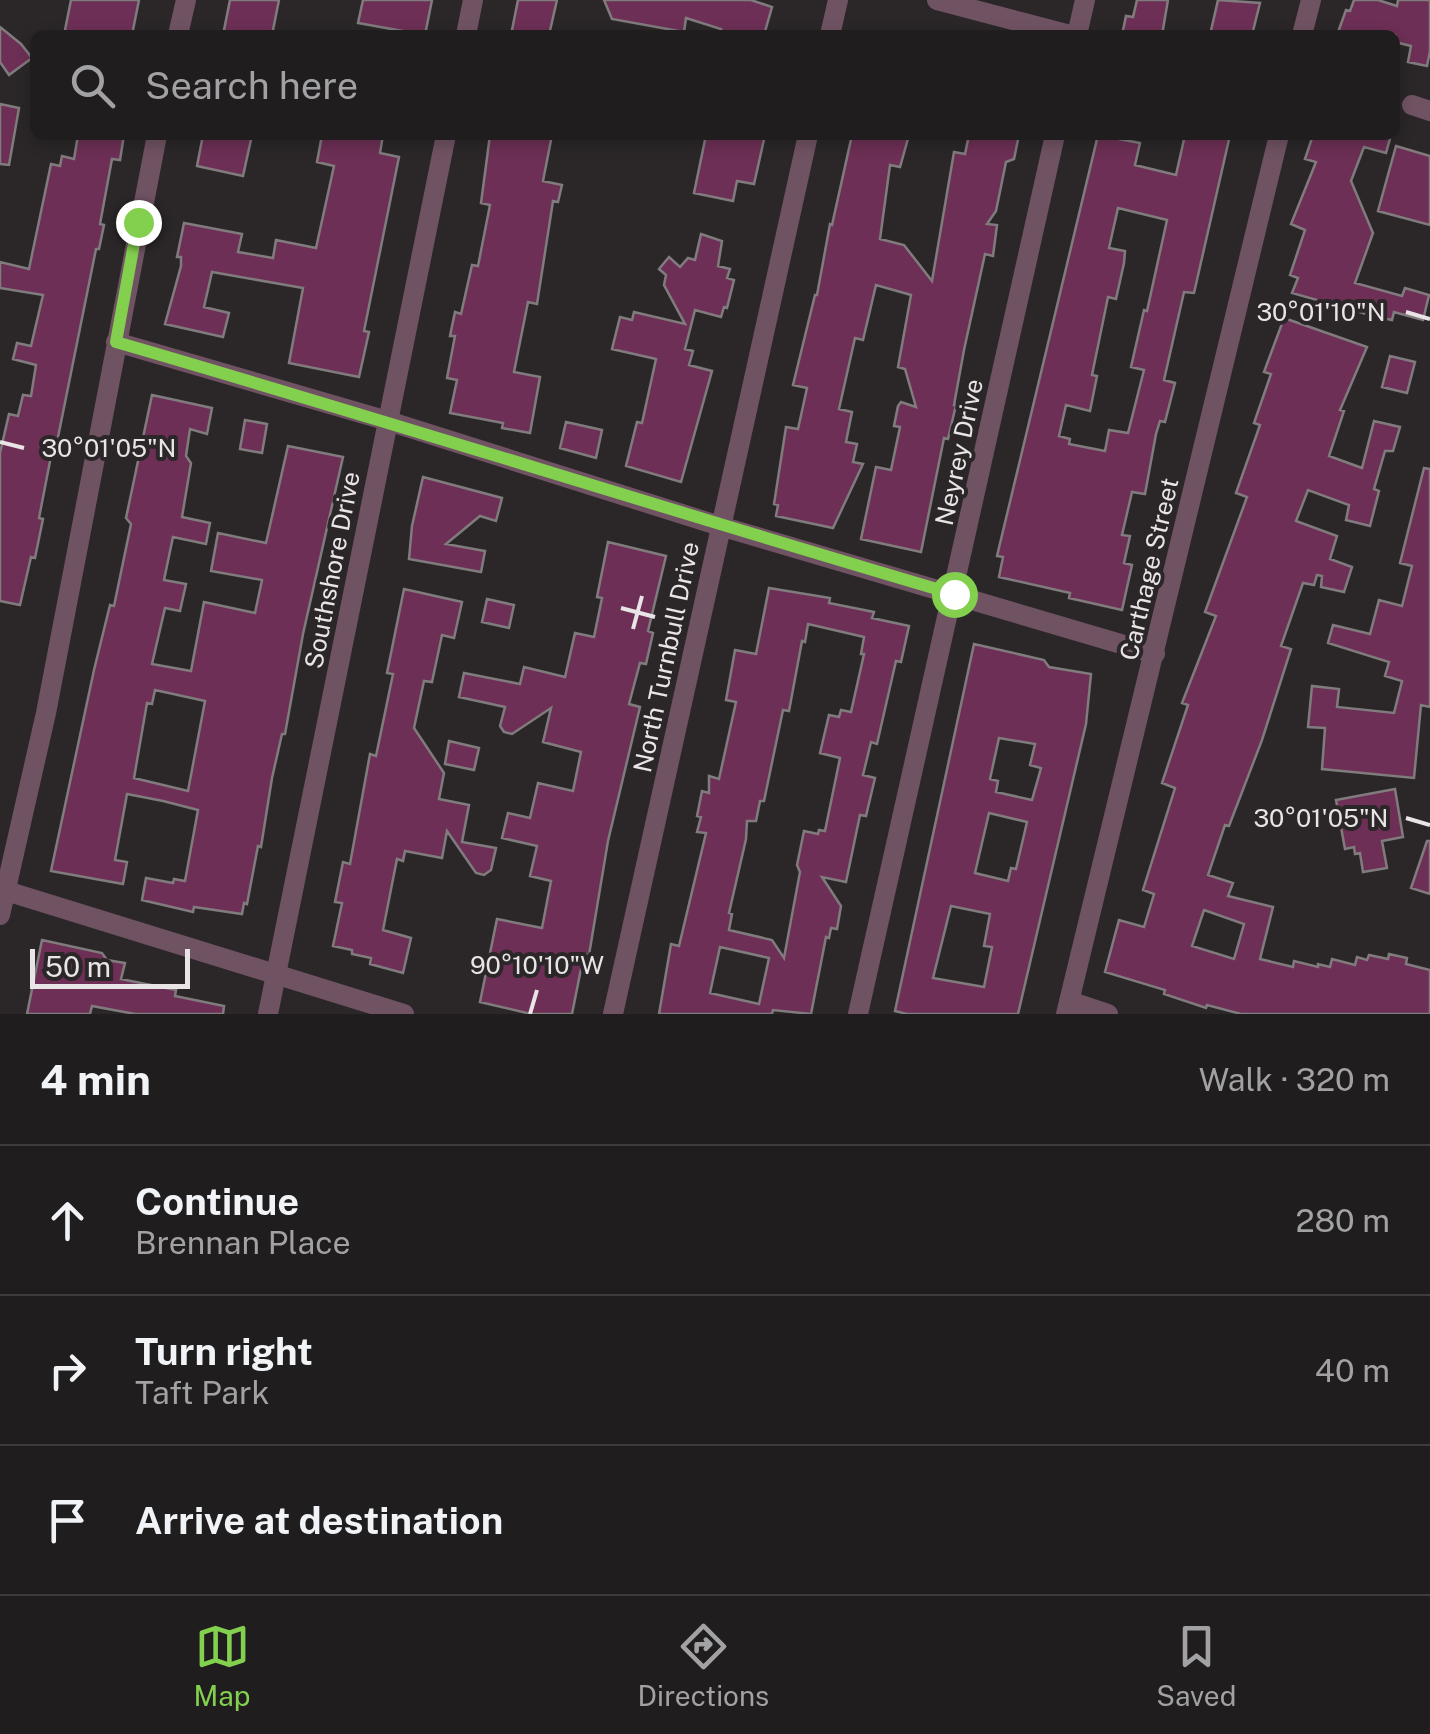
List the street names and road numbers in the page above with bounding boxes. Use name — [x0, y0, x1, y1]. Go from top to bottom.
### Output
street label: Neyrey Drive — [929, 376, 989, 528]
street label: Southshore Drive — [298, 469, 366, 671]
street label: Carthage Street — [1113, 475, 1185, 663]
street label: North Turnbull Drive — [627, 539, 705, 775]

